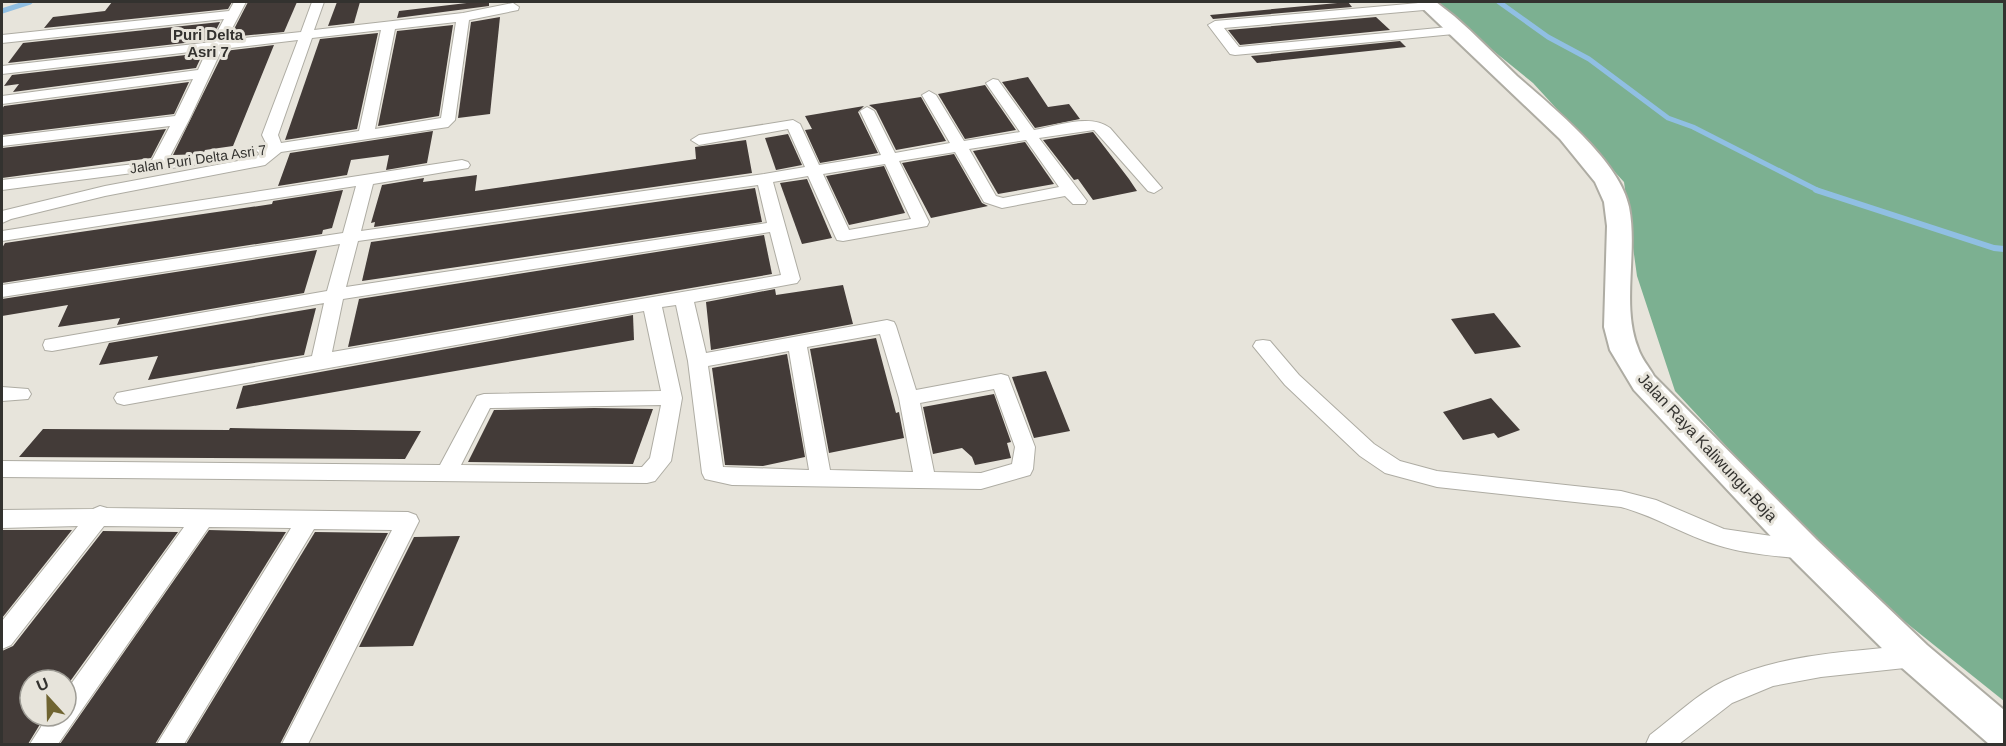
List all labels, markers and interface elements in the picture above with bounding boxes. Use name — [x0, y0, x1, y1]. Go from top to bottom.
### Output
district label: Puri Delta Asri 7 — [173, 26, 244, 60]
street label: Jalan Puri Delta Asri 7 — [129, 141, 268, 177]
street label: Jalan Raya Kaliwungu-Boja — [1635, 370, 1781, 525]
north arrow — [18, 668, 78, 728]
text: U — [34, 675, 51, 695]

